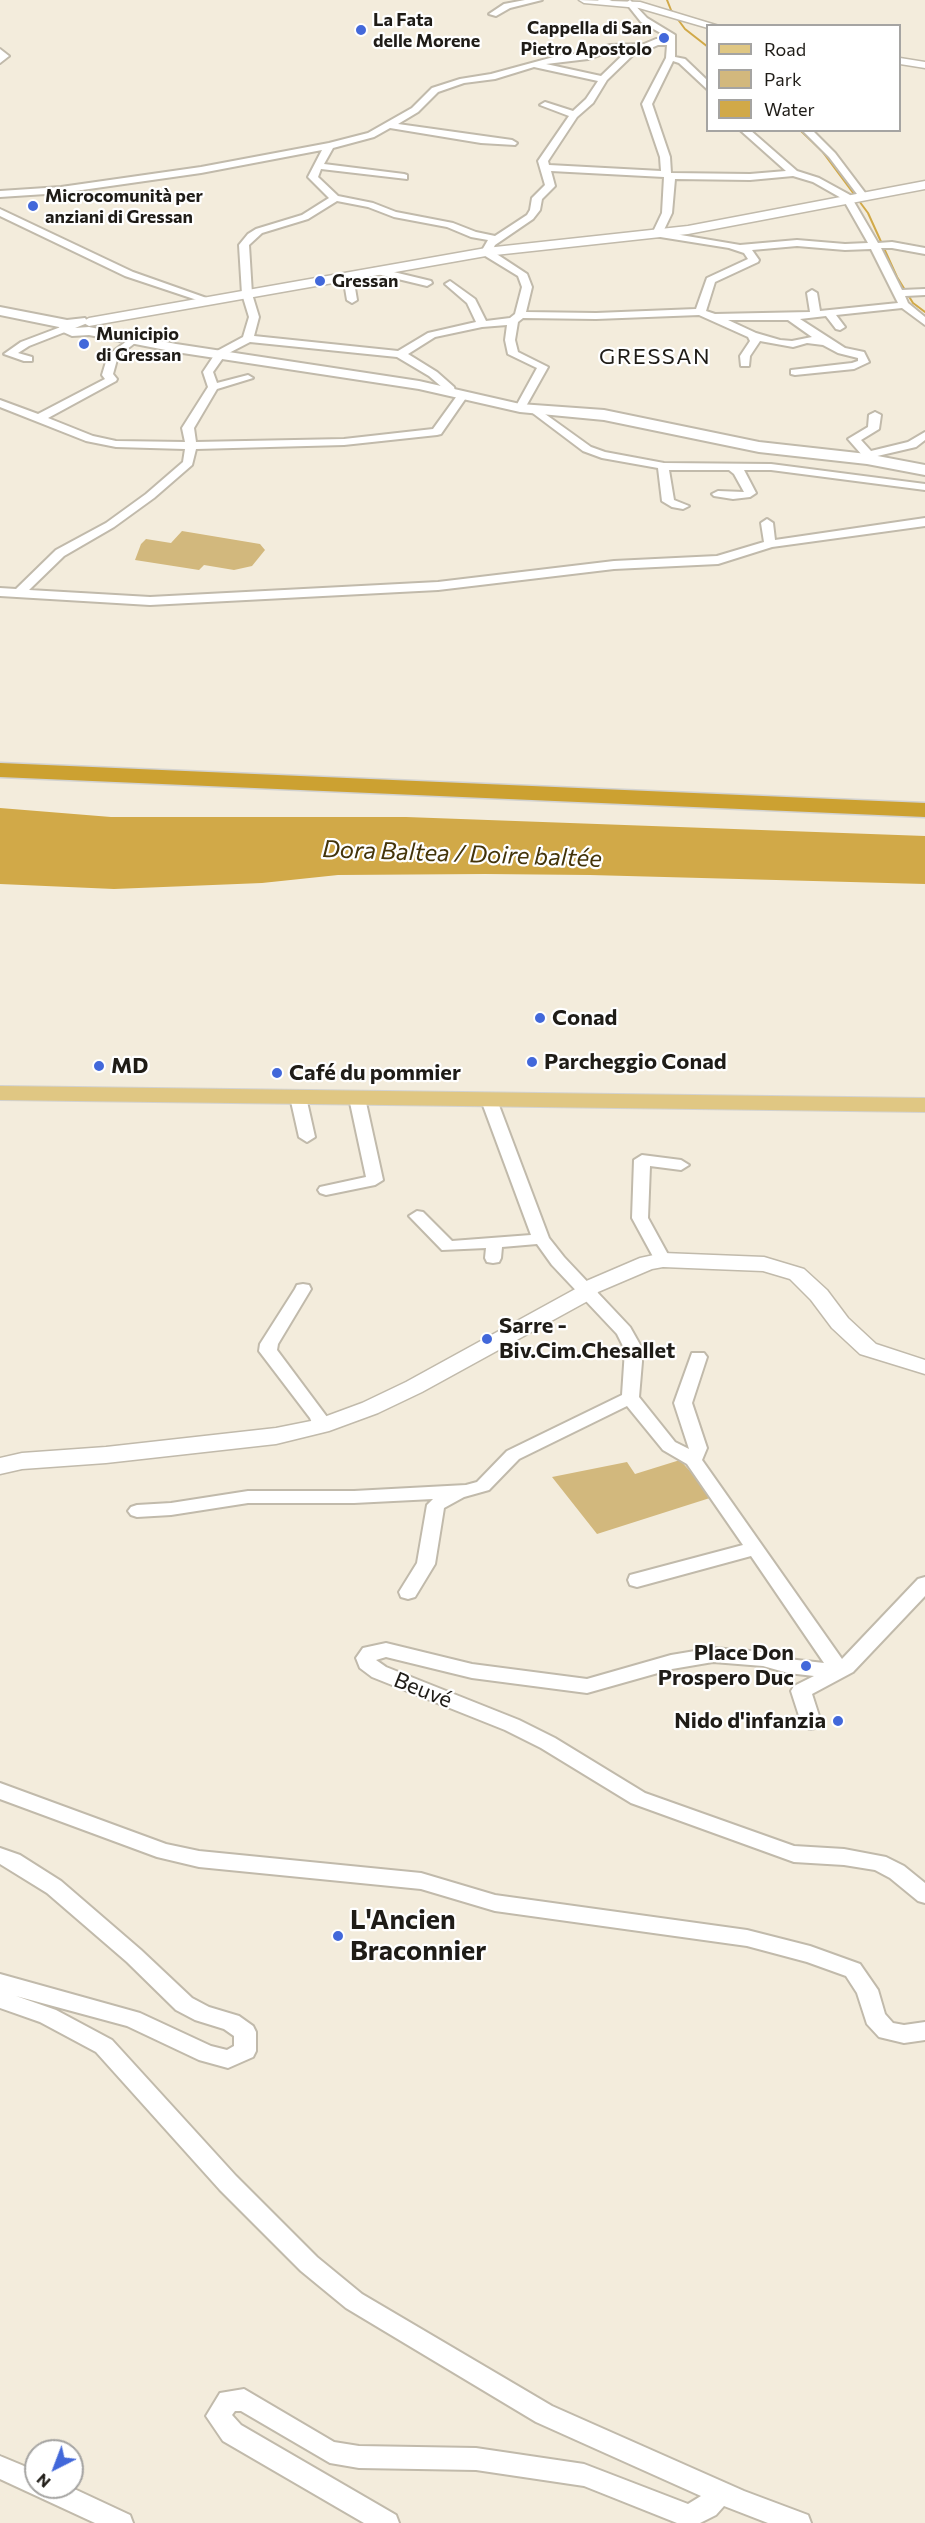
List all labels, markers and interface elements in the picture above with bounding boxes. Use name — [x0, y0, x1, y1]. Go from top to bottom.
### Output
place label: La Fata delle Morene — [373, 9, 480, 52]
place label: Cappella di San Pietro Apostolo — [521, 17, 652, 60]
marker: La Fata delle Morene — [354, 23, 368, 37]
legend — [706, 24, 901, 132]
marker: Cappella di San Pietro Apostolo — [657, 31, 671, 45]
text: Road — [764, 38, 806, 60]
text: Park — [764, 68, 802, 90]
text: Water — [764, 98, 815, 120]
place label: Microcomunità per anziani di Gressan — [45, 185, 203, 228]
marker: Microcomunità per anziani di Gressan — [26, 199, 40, 213]
place label: Gressan — [332, 270, 398, 292]
marker: Gressan — [313, 274, 327, 288]
place label: Municipio di Gressan — [96, 323, 181, 366]
marker: Municipio di Gressan — [77, 337, 91, 351]
district label: GRESSAN — [599, 344, 711, 370]
water label: Dora Baltea / Doire baltée — [322, 835, 602, 873]
place label: Conad — [552, 1005, 617, 1031]
marker: Conad — [533, 1011, 547, 1025]
place label: Parcheggio Conad — [544, 1049, 727, 1075]
place label: MD — [111, 1053, 148, 1079]
marker: Parcheggio Conad — [525, 1055, 539, 1069]
marker: MD — [92, 1059, 106, 1073]
place label: Café du pommier — [289, 1060, 461, 1086]
marker: Café du pommier — [270, 1066, 284, 1080]
place label: Sarre - Biv.Cim.Chesallet — [499, 1313, 675, 1364]
marker: Sarre - Biv.Cim.Chesallet — [480, 1332, 494, 1346]
place label: Place Don Prospero Duc — [658, 1640, 794, 1692]
marker: Place Don Prospero Duc — [799, 1659, 813, 1673]
street label: Beuvé — [390, 1666, 456, 1714]
place label: Nido d'infanzia — [674, 1708, 826, 1734]
marker: Nido d'infanzia — [831, 1714, 845, 1728]
place label: L'Ancien Braconnier — [350, 1904, 486, 1967]
marker: L'Ancien Braconnier — [331, 1929, 345, 1943]
north arrow — [24, 2439, 84, 2499]
text: N — [32, 2470, 54, 2492]

